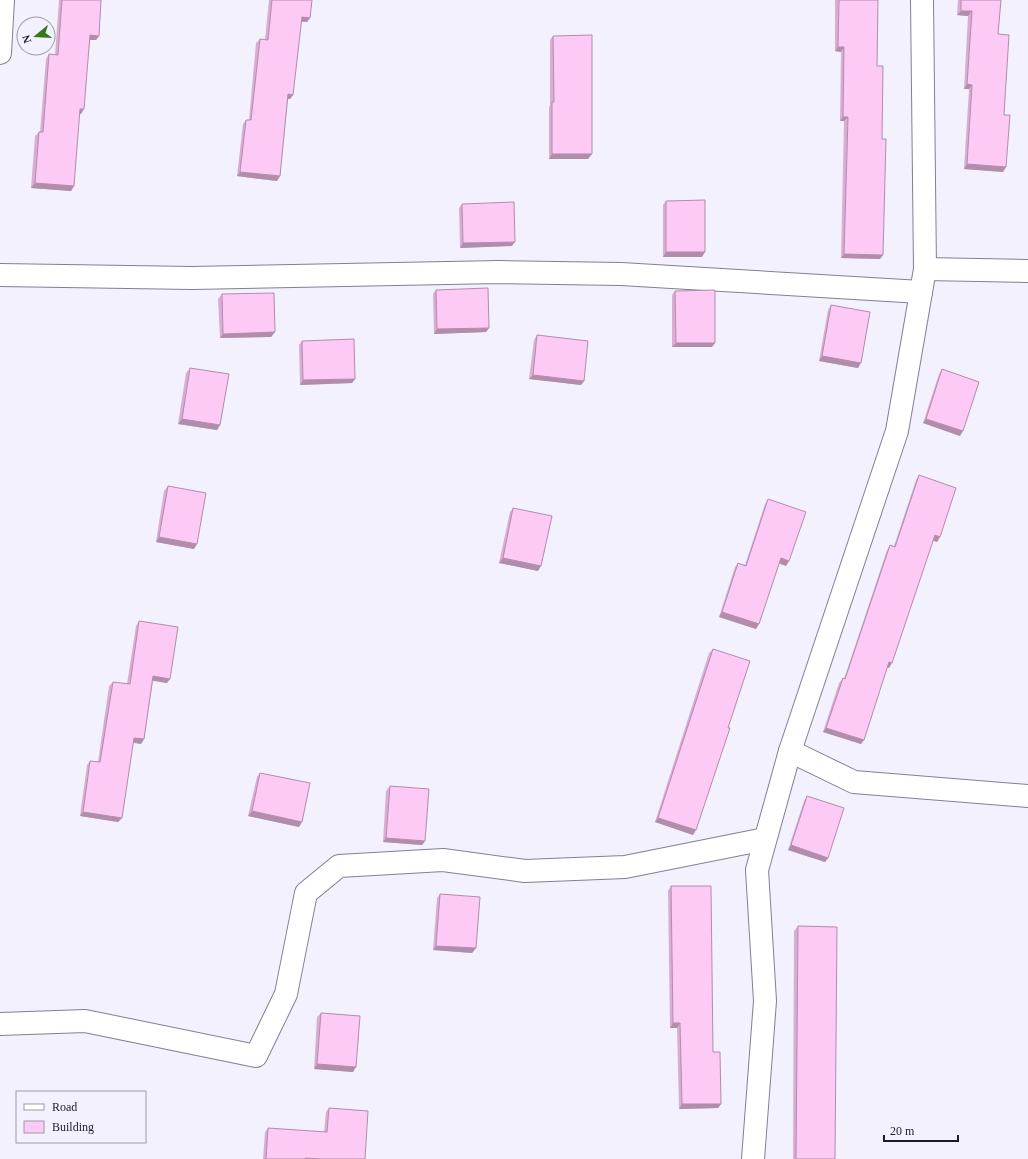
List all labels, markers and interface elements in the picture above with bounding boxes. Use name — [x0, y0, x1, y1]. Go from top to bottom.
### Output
north arrow — [16, 16, 56, 56]
text: N — [20, 33, 33, 45]
legend — [16, 1091, 146, 1143]
text: Road — [52, 1100, 77, 1114]
scale bar — [884, 1117, 958, 1143]
text: Building — [52, 1120, 94, 1134]
text: 20 m — [890, 1124, 915, 1138]

